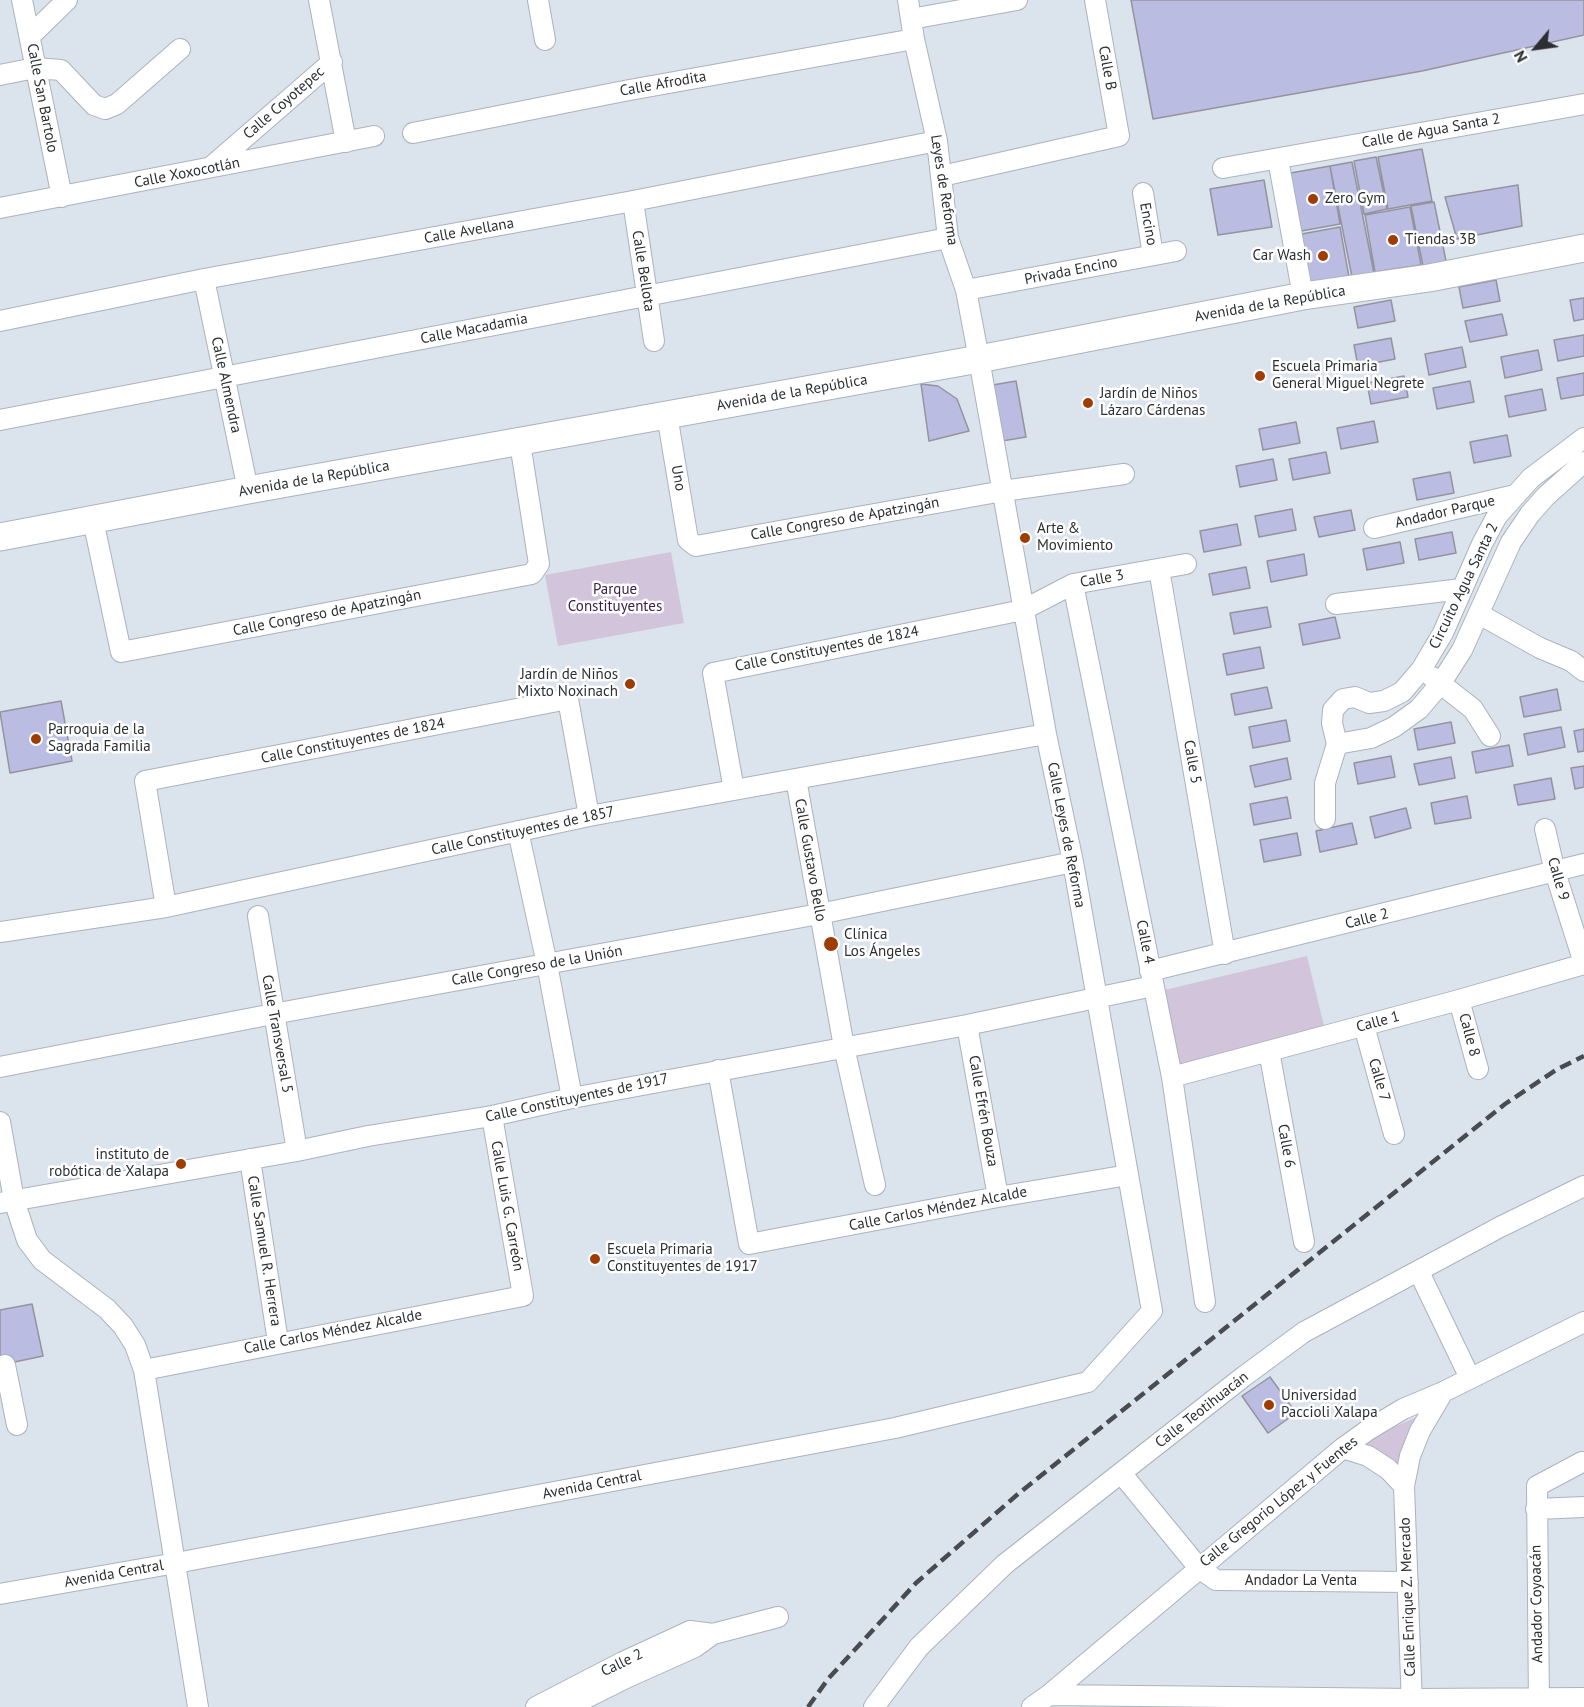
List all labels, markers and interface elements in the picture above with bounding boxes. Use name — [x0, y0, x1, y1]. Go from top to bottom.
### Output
north arrow — [1506, 18, 1566, 78]
street label: Calle San Bartolo — [23, 42, 61, 154]
street label: Calle B — [1094, 44, 1120, 92]
text: N — [1509, 47, 1532, 66]
street label: Calle Coyotepec — [240, 63, 328, 143]
street label: Calle Afrodita — [618, 68, 708, 100]
street label: Calle de Agua Santa 2 — [1360, 110, 1502, 152]
street label: Leyes de Reforma — [926, 133, 962, 247]
street label: Calle Xoxocotlán — [133, 154, 241, 192]
place label: Zero Gym — [1325, 190, 1386, 208]
marker: Zero Gym — [1306, 192, 1320, 206]
street label: Encino — [1135, 201, 1161, 247]
street label: Calle Avellana — [423, 214, 515, 248]
street label: Calle Bellota — [628, 229, 658, 313]
place label: Tiendas 3B — [1405, 231, 1476, 249]
marker: Tiendas 3B — [1386, 233, 1400, 247]
place label: Car Wash — [1252, 247, 1311, 265]
marker: Car Wash — [1316, 249, 1330, 263]
street label: Privada Encino — [1023, 253, 1119, 289]
street label: Avenida de la República — [1193, 282, 1347, 326]
street label: Calle Macadamia — [419, 310, 529, 348]
street label: Calle Almendra — [207, 335, 245, 435]
place label: Escuela Primaria General Miguel Negrete — [1272, 358, 1424, 393]
marker: Escuela Primaria General Miguel Negrete — [1253, 369, 1267, 383]
street label: Avenida de la República — [715, 371, 869, 415]
place label: Jardín de Niños Lázaro Cárdenas — [1100, 385, 1205, 420]
marker: Jardín de Niños Lázaro Cárdenas — [1081, 396, 1095, 410]
street label: Avenida de la República — [237, 457, 391, 501]
street label: Uno — [667, 464, 689, 492]
street label: Andador Parque — [1393, 492, 1497, 532]
street label: Calle Congreso de Apatzingán — [749, 494, 941, 544]
place label: Arte & Movimiento — [1037, 520, 1113, 555]
street label: Circuito Agua Santa 2 — [1426, 520, 1502, 652]
marker: Arte & Movimiento — [1018, 531, 1032, 545]
street label: Calle 3 — [1079, 566, 1125, 592]
park label: Parque Constituyentes — [568, 581, 662, 616]
street label: Calle Congreso de Apatzingán — [231, 586, 423, 640]
street label: Calle Constituyentes de 1824 — [734, 622, 920, 676]
place label: Jardín de Niños Mixto Noxinach — [517, 666, 618, 701]
marker: Jardín de Niños Mixto Noxinach — [623, 677, 637, 691]
street label: Calle Constituyentes de 1824 — [260, 714, 446, 768]
place label: Parroquia de la Sagrada Familia — [48, 721, 151, 756]
marker: Parroquia de la Sagrada Familia — [29, 732, 43, 746]
street label: Calle 5 — [1179, 739, 1205, 785]
street label: Calle Leyes de Reforma — [1043, 761, 1089, 909]
street label: Calle Gustavo Bello — [790, 797, 830, 923]
street label: Calle Constituyentes de 1857 — [430, 803, 616, 859]
street label: Calle 9 — [1543, 855, 1573, 903]
street label: Calle 2 — [1343, 905, 1391, 933]
street label: Calle 4 — [1132, 919, 1158, 965]
place label: Clínica Los Ángeles — [844, 926, 920, 961]
marker: Clínica Los Ángeles — [822, 935, 840, 953]
street label: Calle Congreso de la Unión — [450, 942, 624, 990]
street label: Calle Transversal 5 — [258, 973, 296, 1095]
street label: Calle 1 — [1354, 1008, 1402, 1036]
street label: Calle 8 — [1455, 1011, 1483, 1059]
street label: Calle Efrén Bouza — [964, 1054, 1002, 1168]
street label: Calle 7 — [1364, 1056, 1394, 1104]
street label: Calle Constituyentes de 1917 — [484, 1070, 670, 1126]
street label: Calle 6 — [1273, 1123, 1299, 1169]
street label: Calle Luis G. Carreón — [487, 1139, 527, 1273]
place label: instituto de robótica de Xalapa — [49, 1146, 169, 1181]
marker: instituto de robótica de Xalapa — [174, 1157, 188, 1171]
street label: Calle Samuel R. Herrera — [243, 1175, 285, 1327]
street label: Calle Carlos Méndez Alcalde — [847, 1183, 1029, 1235]
place label: Escuela Primaria Constituyentes de 1917 — [607, 1241, 758, 1276]
marker: Escuela Primaria Constituyentes de 1917 — [588, 1252, 602, 1266]
street label: Calle Carlos Méndez Alcalde — [242, 1306, 424, 1358]
street label: Calle Teotihuacán — [1152, 1368, 1252, 1452]
place label: Universidad Paccioli Xalapa — [1281, 1387, 1378, 1422]
marker: Universidad Paccioli Xalapa — [1262, 1398, 1276, 1412]
street label: Calle Gregorio López y Fuentes — [1196, 1433, 1362, 1571]
street label: Avenida Central — [541, 1467, 643, 1503]
street label: Calle Enrique Z. Mercado — [1396, 1517, 1420, 1677]
street label: Andador Coyoacán — [1527, 1545, 1547, 1663]
street label: Avenida Central — [63, 1556, 165, 1592]
street label: Andador La Venta — [1245, 1572, 1357, 1590]
street label: Calle 2 — [598, 1645, 646, 1681]

